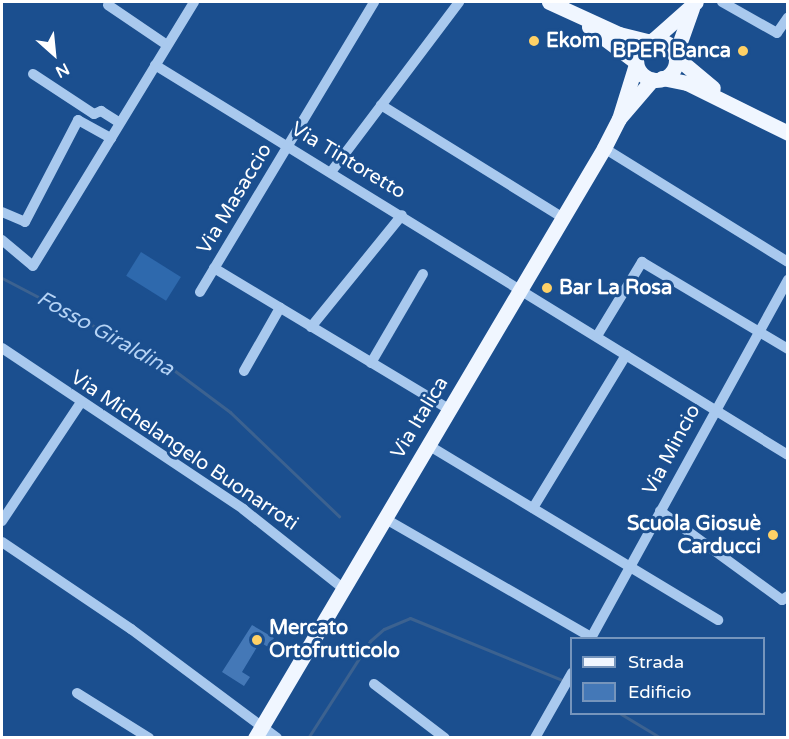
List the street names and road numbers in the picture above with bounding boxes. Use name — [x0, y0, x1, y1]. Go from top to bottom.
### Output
street label: Via Tintoretto — [286, 117, 410, 205]
street label: Via Masaccio — [193, 139, 277, 259]
street label: Via Michelangelo Buonarroti — [66, 366, 302, 536]
street label: Via Italica — [386, 373, 454, 463]
street label: Via Mincio — [638, 401, 706, 499]

